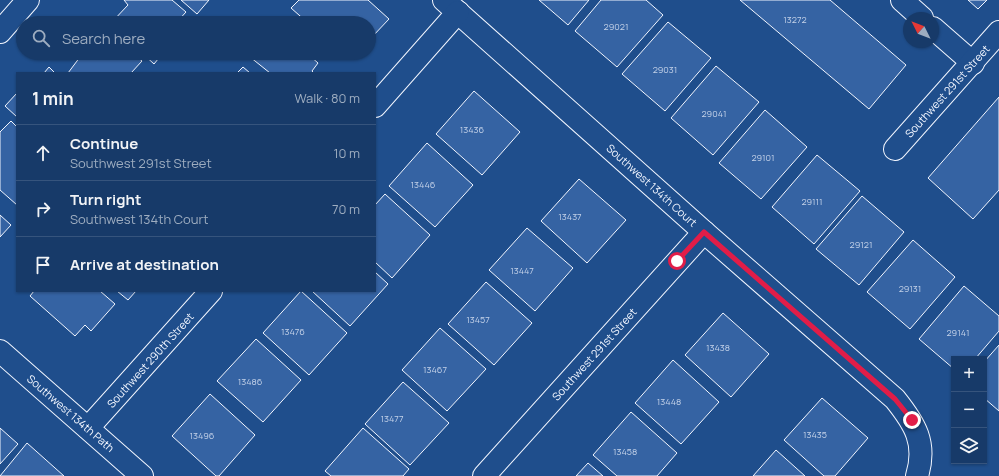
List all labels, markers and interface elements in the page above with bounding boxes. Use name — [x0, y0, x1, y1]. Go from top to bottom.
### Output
north arrow — [903, 12, 939, 48]
house number: 13272 — [783, 13, 807, 26]
search box — [16, 16, 376, 60]
house number: 29021 — [604, 20, 628, 33]
icon: search — [30, 27, 52, 49]
text: Search here — [62, 28, 145, 49]
street label: Southwest 291st Street — [901, 41, 993, 141]
house number: 29031 — [653, 63, 677, 76]
text: 1 min — [32, 87, 74, 110]
text: Walk · 80 m — [294, 89, 360, 107]
house number: 29041 — [701, 107, 727, 120]
house number: 13436 — [460, 123, 485, 136]
text: Continue — [70, 133, 138, 154]
street label: Southwest 134th Court — [603, 140, 701, 230]
icon: ahead — [32, 142, 54, 164]
text: 10 m — [333, 144, 360, 162]
house number: 29101 — [751, 151, 775, 164]
text: Southwest 291st Street — [70, 154, 212, 172]
house number: 13446 — [411, 178, 436, 191]
text: Turn right — [70, 189, 141, 210]
house number: 29111 — [801, 195, 823, 208]
icon: right — [32, 198, 54, 220]
text: 70 m — [332, 200, 360, 218]
text: Southwest 134th Court — [70, 210, 208, 228]
house number: 13437 — [558, 210, 582, 223]
house number: 29121 — [850, 238, 872, 251]
route start — [668, 252, 686, 270]
icon: arrive — [32, 254, 54, 276]
text: Arrive at destination — [70, 254, 219, 275]
house number: 13447 — [510, 264, 534, 277]
house number: 29131 — [899, 282, 921, 295]
street label: Southwest 291st Street — [548, 304, 640, 404]
street label: Southwest 290th Street — [103, 309, 197, 411]
house number: 13457 — [466, 313, 490, 326]
house number: 13476 — [281, 325, 305, 338]
house number: 29141 — [946, 326, 970, 339]
house number: 13438 — [706, 341, 730, 354]
map controls — [951, 356, 987, 464]
button: + — [951, 356, 987, 392]
house number: 13467 — [423, 363, 447, 376]
street label: Southwest 134th Path — [24, 371, 118, 455]
house number: 13486 — [238, 375, 263, 388]
button: − — [951, 392, 987, 428]
house number: 13448 — [657, 395, 681, 408]
route end — [903, 411, 921, 429]
house number: 13477 — [380, 412, 404, 425]
house number: 13435 — [803, 428, 827, 441]
button: layers — [951, 428, 987, 464]
house number: 13496 — [190, 429, 215, 442]
house number: 13458 — [613, 445, 637, 458]

